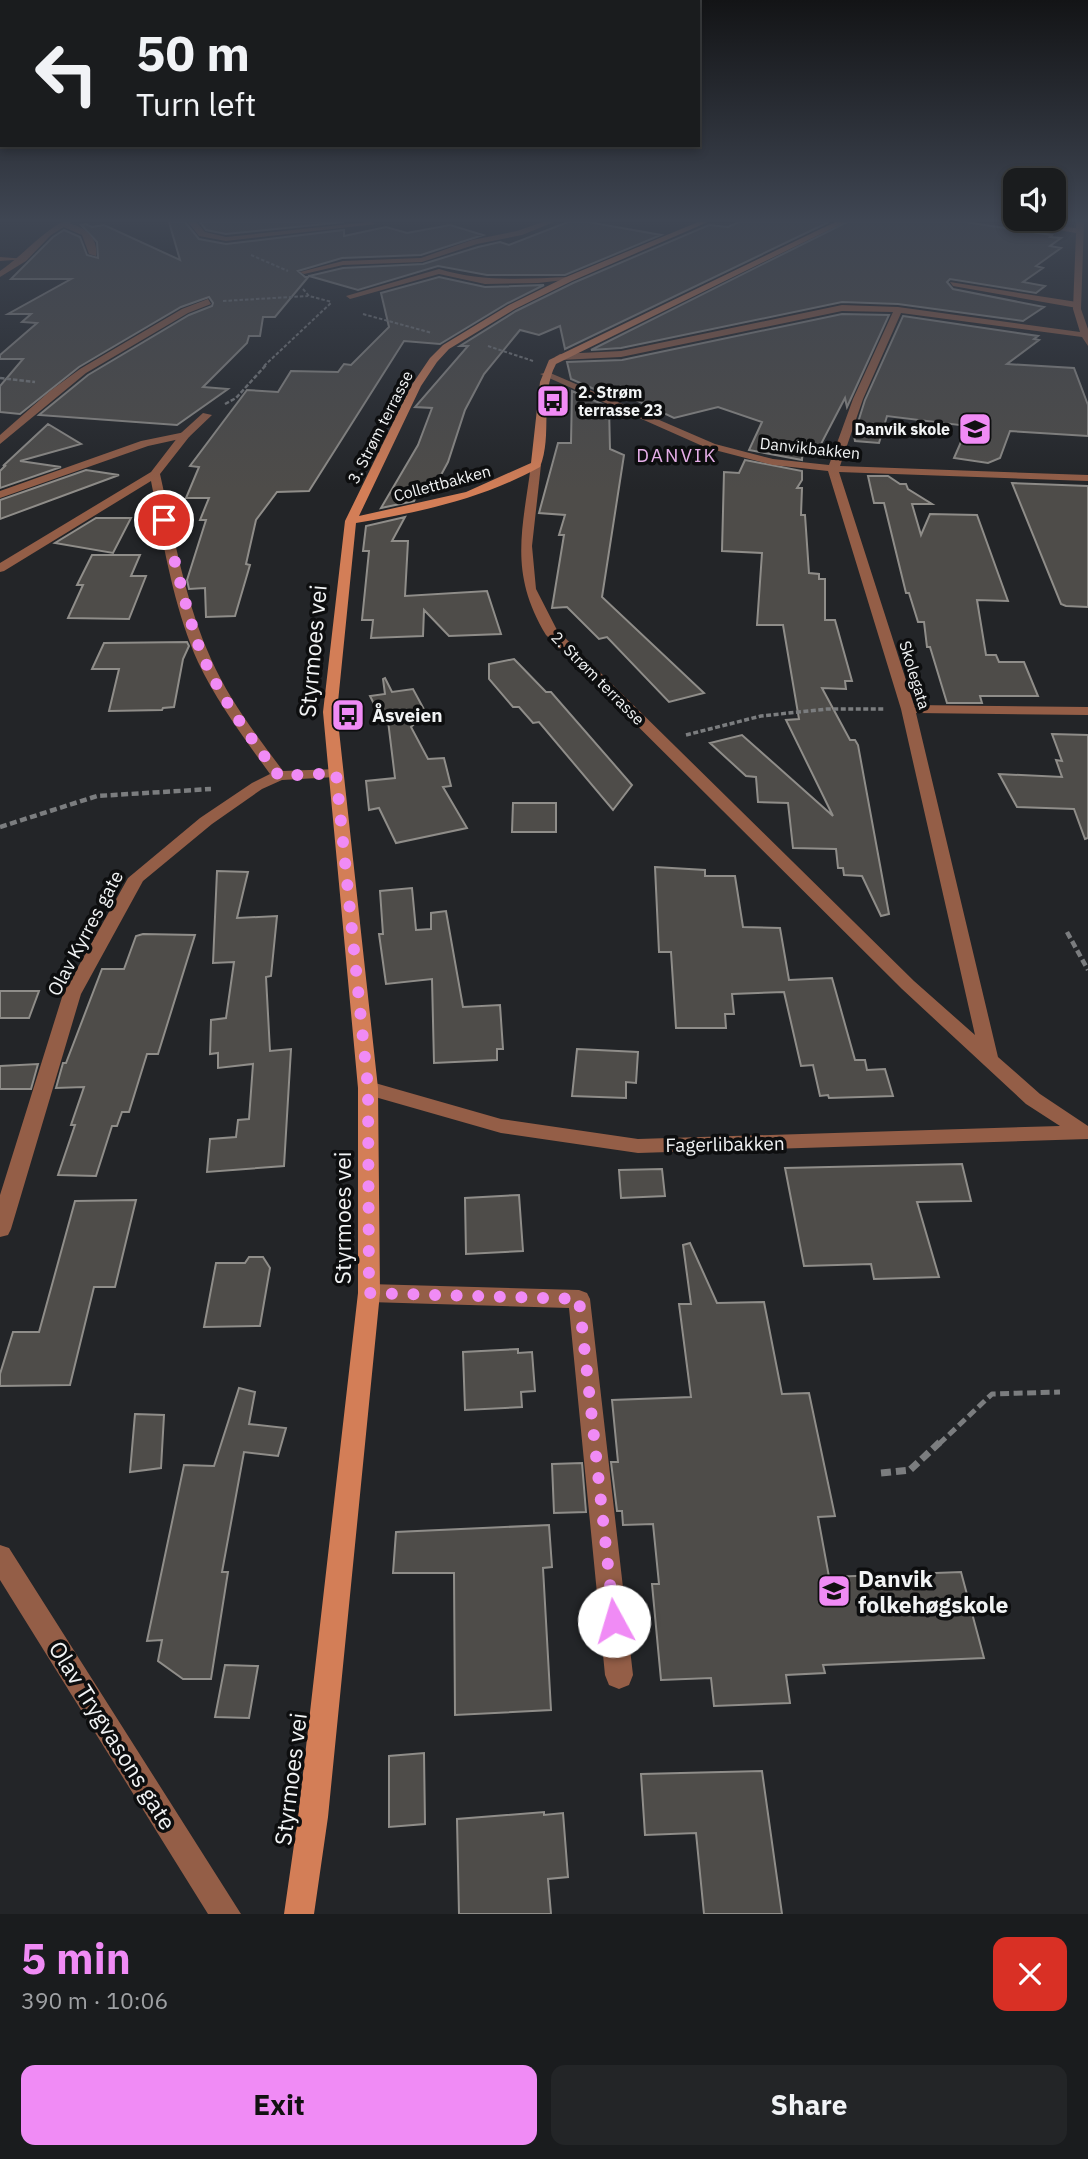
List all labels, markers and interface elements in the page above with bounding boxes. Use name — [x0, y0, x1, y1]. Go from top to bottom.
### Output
text: 50 m — [136, 21, 250, 84]
icon: left — [21, 28, 112, 119]
text: Turn left — [136, 83, 256, 125]
map controls — [1003, 168, 1066, 231]
button: sound — [1003, 168, 1066, 231]
street label: 3. Strøm terrasse — [343, 367, 417, 487]
bus stop icon: 2. Strøm terrasse 23 — [534, 382, 572, 420]
place label: 2. Strøm terrasse 23 — [578, 382, 663, 420]
school or university icon: Danvik skole — [956, 410, 994, 448]
place label: Danvik skole — [854, 419, 950, 439]
street label: Danvikbakken — [759, 433, 861, 463]
district label: DANVIK — [636, 443, 718, 467]
street label: Collettbakken — [391, 460, 493, 506]
pin — [134, 490, 194, 550]
icon: arrive — [145, 501, 183, 539]
street label: Styrmoes vei — [291, 583, 333, 719]
street label: 2. Strøm terrasse — [547, 627, 649, 729]
street label: Skolegata — [895, 638, 935, 712]
bus stop icon: Åsveien — [329, 696, 367, 734]
place label: Åsveien — [372, 702, 443, 727]
street label: Olav Kyrres gate — [42, 866, 128, 1000]
street label: Fagerlibakken — [665, 1131, 785, 1157]
street label: Styrmoes vei — [327, 1151, 357, 1285]
place label: Danvik folkehøgskole — [858, 1563, 1008, 1619]
school or university icon: Danvik folkehøgskole — [815, 1572, 853, 1610]
position arrow — [577, 1584, 651, 1658]
street label: Olav Trygvasons gate — [43, 1635, 183, 1835]
street label: Styrmoes vei — [267, 1711, 313, 1847]
text: 5 min — [21, 1931, 131, 1986]
button: close — [993, 1937, 1067, 2011]
text: 390 m · 10:06 — [21, 1985, 168, 2015]
button: Exit — [21, 2065, 537, 2145]
button: Share — [551, 2065, 1067, 2145]

